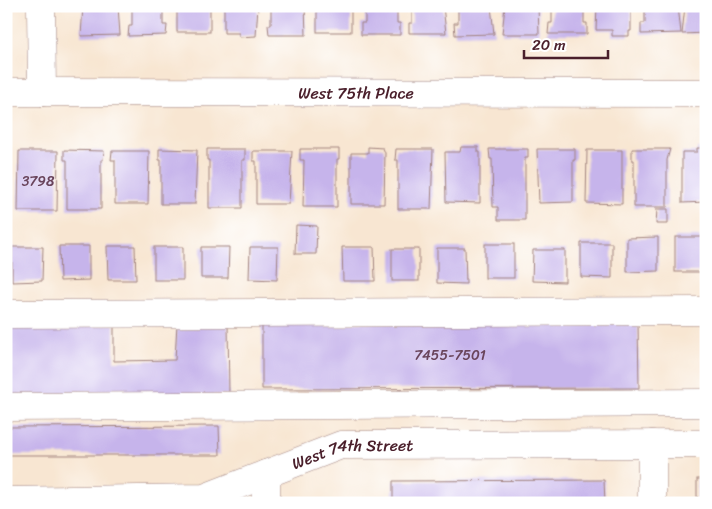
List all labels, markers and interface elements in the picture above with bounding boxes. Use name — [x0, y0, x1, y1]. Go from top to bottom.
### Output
scale bar — [524, 28, 608, 60]
text: 20 m — [532, 32, 566, 58]
street label: West 75th Place — [298, 78, 414, 107]
house number: 3798 — [22, 169, 55, 194]
house number: 7455-7501 — [414, 343, 486, 368]
street label: West 74th Street — [287, 430, 413, 477]

